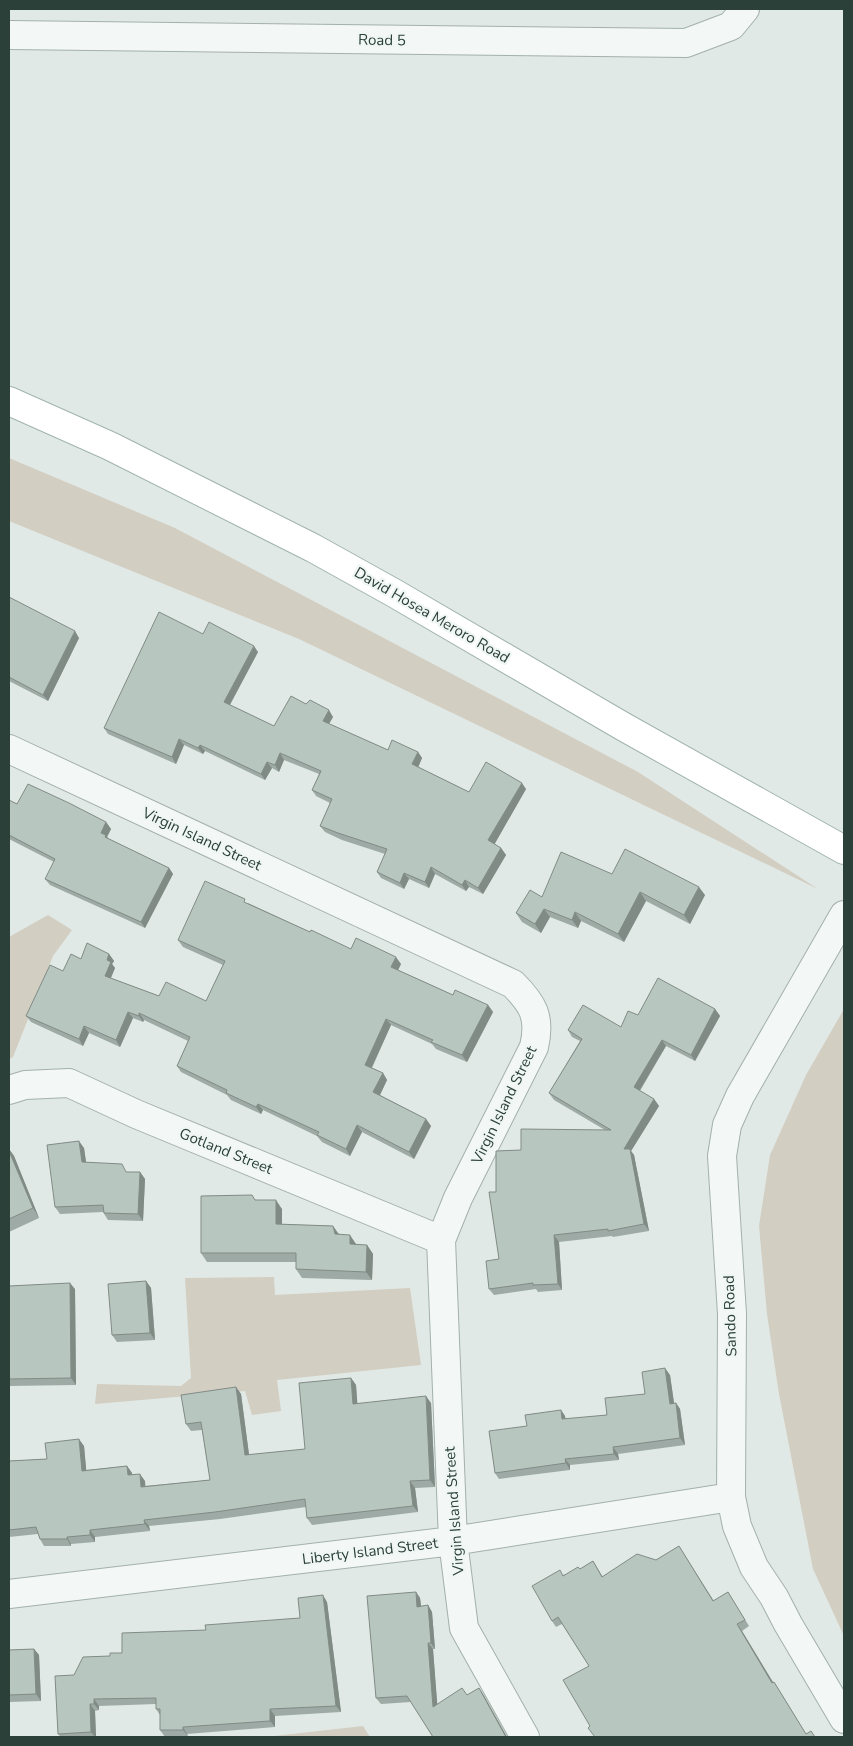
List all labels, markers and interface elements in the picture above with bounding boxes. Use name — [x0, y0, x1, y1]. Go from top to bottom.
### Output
street label: Road 5 — [358, 30, 406, 50]
street label: David Hosea Meroro Road — [351, 562, 513, 668]
street label: Virgin Island Street — [138, 802, 265, 876]
street label: Virgin Island Street — [466, 1042, 542, 1168]
street label: Gotland Street — [176, 1123, 276, 1179]
street label: Sando Road — [719, 1275, 741, 1357]
street label: Virgin Island Street — [439, 1445, 469, 1577]
street label: Liberty Island Street — [301, 1533, 440, 1569]

